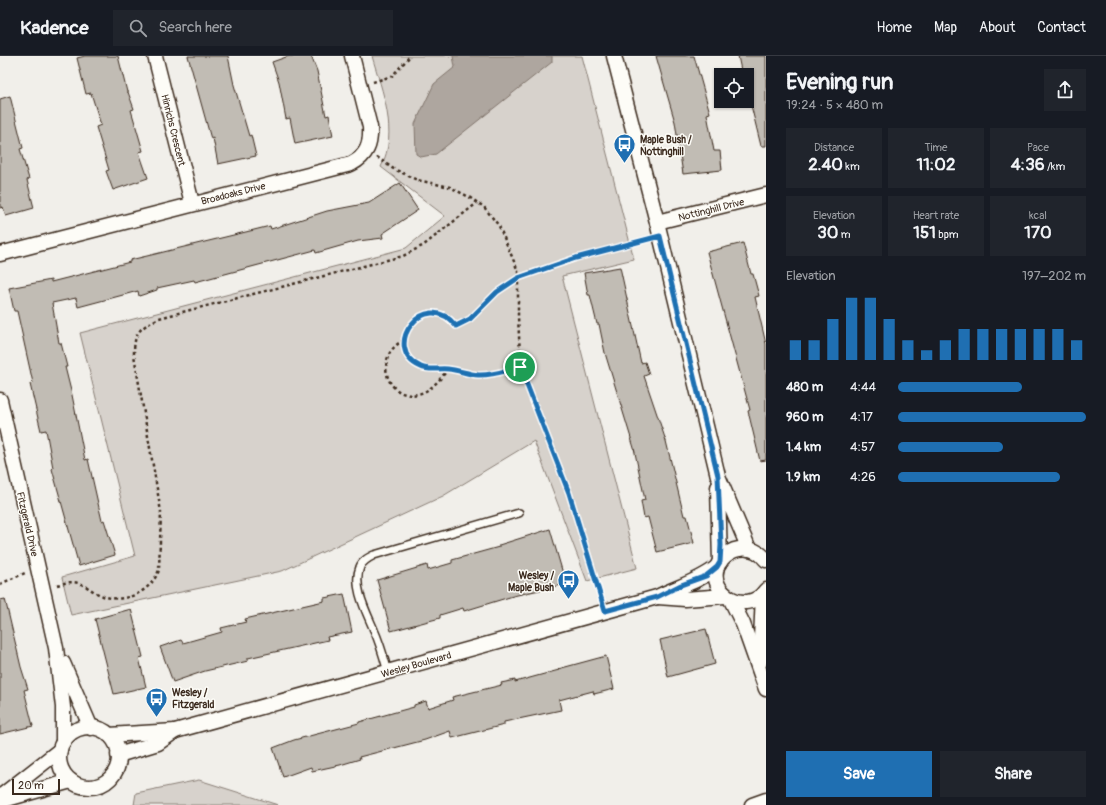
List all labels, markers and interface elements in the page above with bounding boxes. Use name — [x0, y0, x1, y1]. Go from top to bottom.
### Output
search box — [113, 10, 393, 46]
text: Kadence — [20, 16, 89, 40]
icon: search — [127, 17, 149, 39]
text: Search here — [159, 18, 232, 37]
text: Home — [877, 19, 912, 36]
text: Map — [934, 19, 957, 36]
text: About — [979, 19, 1015, 36]
text: Contact — [1037, 19, 1086, 36]
map controls — [714, 68, 754, 108]
button: locate — [714, 68, 754, 108]
text: Evening run — [786, 68, 894, 96]
button: share — [1044, 69, 1086, 111]
street label: Hinrichs Crescent — [158, 93, 188, 168]
text: 19:24 · 5 × 480 m — [786, 97, 883, 113]
bus stop icon: Maple Bush / Nottinghill — [611, 132, 637, 165]
place label: Maple Bush / Nottinghill — [640, 134, 692, 158]
text: Distance — [814, 141, 854, 154]
text: Time — [925, 141, 948, 154]
text: Pace — [1027, 141, 1049, 154]
text: 2.40 — [808, 154, 843, 175]
text: 11:02 — [917, 154, 955, 175]
text: 4:36 — [1011, 154, 1045, 175]
text: km — [843, 160, 860, 173]
text: /km — [1045, 160, 1065, 173]
street label: Broadoaks Drive — [200, 180, 267, 208]
street label: Nottinghill Drive — [677, 196, 746, 224]
text: Elevation — [813, 209, 855, 222]
text: Heart rate — [913, 209, 959, 222]
text: kcal — [1029, 209, 1047, 222]
text: 30 — [817, 222, 838, 243]
text: 151 — [913, 222, 936, 243]
text: 170 — [1024, 222, 1052, 243]
text: m — [838, 228, 851, 241]
text: bpm — [936, 228, 959, 241]
text: Elevation — [786, 268, 836, 284]
text: 197–202 m — [1022, 268, 1086, 284]
pin — [503, 350, 537, 384]
icon: arrive — [509, 356, 531, 378]
text: 480 m — [786, 379, 823, 395]
text: 4:44 — [850, 379, 876, 395]
text: 960 m — [786, 409, 824, 425]
text: 4:17 — [850, 409, 873, 425]
text: 1.4 km — [786, 439, 821, 455]
text: 4:57 — [850, 439, 875, 455]
text: 1.9 km — [786, 469, 820, 485]
text: 4:26 — [850, 469, 876, 485]
street label: Fitzgerald Drive — [14, 491, 40, 558]
bus stop icon: Wesley / Maple Bush — [556, 568, 582, 601]
place label: Wesley / Maple Bush — [508, 570, 554, 594]
street label: Wesley Boulevard — [380, 649, 453, 681]
bus stop icon: Wesley / Fitzgerald — [143, 685, 169, 718]
place label: Wesley / Fitzgerald — [172, 687, 215, 711]
button: Save — [786, 751, 932, 797]
button: Share — [940, 751, 1086, 797]
scale bar — [12, 777, 60, 796]
text: 20 m — [18, 779, 44, 792]

